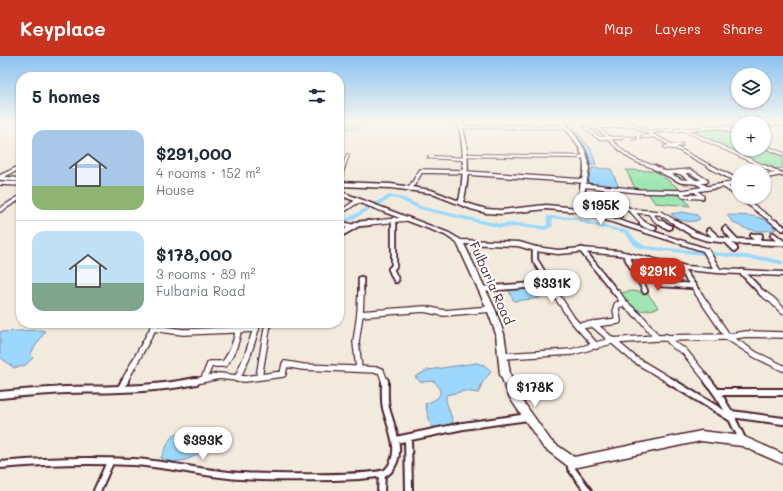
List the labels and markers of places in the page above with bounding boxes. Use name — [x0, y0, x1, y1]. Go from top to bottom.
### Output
pin: $195K — [573, 192, 629, 226]
pin: $291K — [630, 258, 686, 292]
pin: $331K — [524, 270, 580, 304]
pin: $178K — [507, 374, 563, 408]
pin: $393K — [175, 427, 231, 461]

